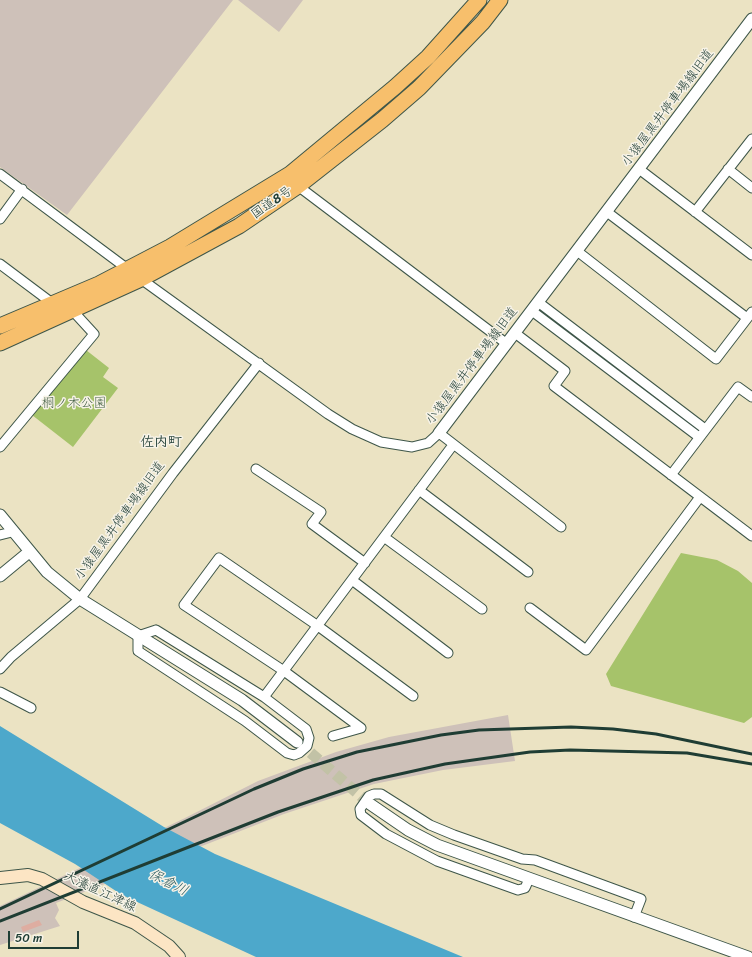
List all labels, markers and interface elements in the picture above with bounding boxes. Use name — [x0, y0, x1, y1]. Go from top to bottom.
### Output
street label: 小猿屋黒井停車場線旧道 — [619, 46, 717, 170]
street label: 国道8号 — [248, 183, 296, 223]
street label: 小猿屋黒井停車場線旧道 — [423, 304, 521, 428]
park label: 桐ノ木公園 — [42, 396, 106, 412]
district label: 佐内町 — [140, 434, 182, 450]
street label: 小猿屋黒井停車場線旧道 — [72, 459, 168, 583]
water label: 保倉川 — [145, 866, 191, 900]
street label: 大瀁直江津線 — [61, 868, 139, 916]
scale bar — [10, 923, 81, 949]
text: 50 m — [15, 927, 42, 949]

